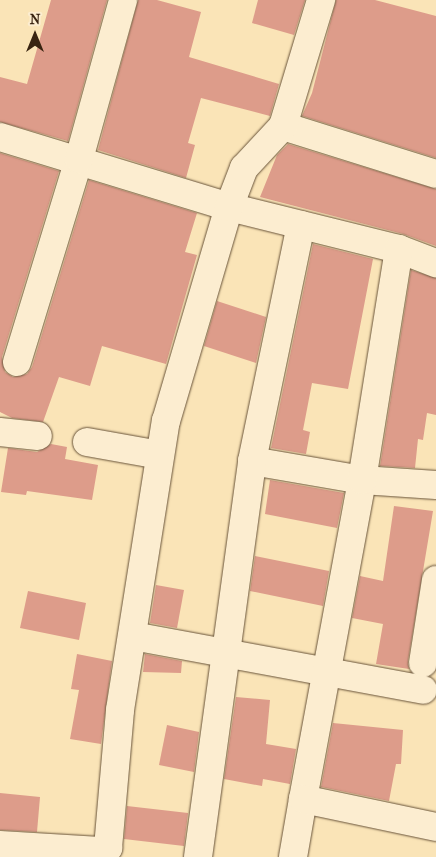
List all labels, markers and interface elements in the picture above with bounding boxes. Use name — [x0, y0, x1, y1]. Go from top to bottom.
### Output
north arrow — [10, 10, 60, 60]
text: N — [30, 11, 40, 28]

